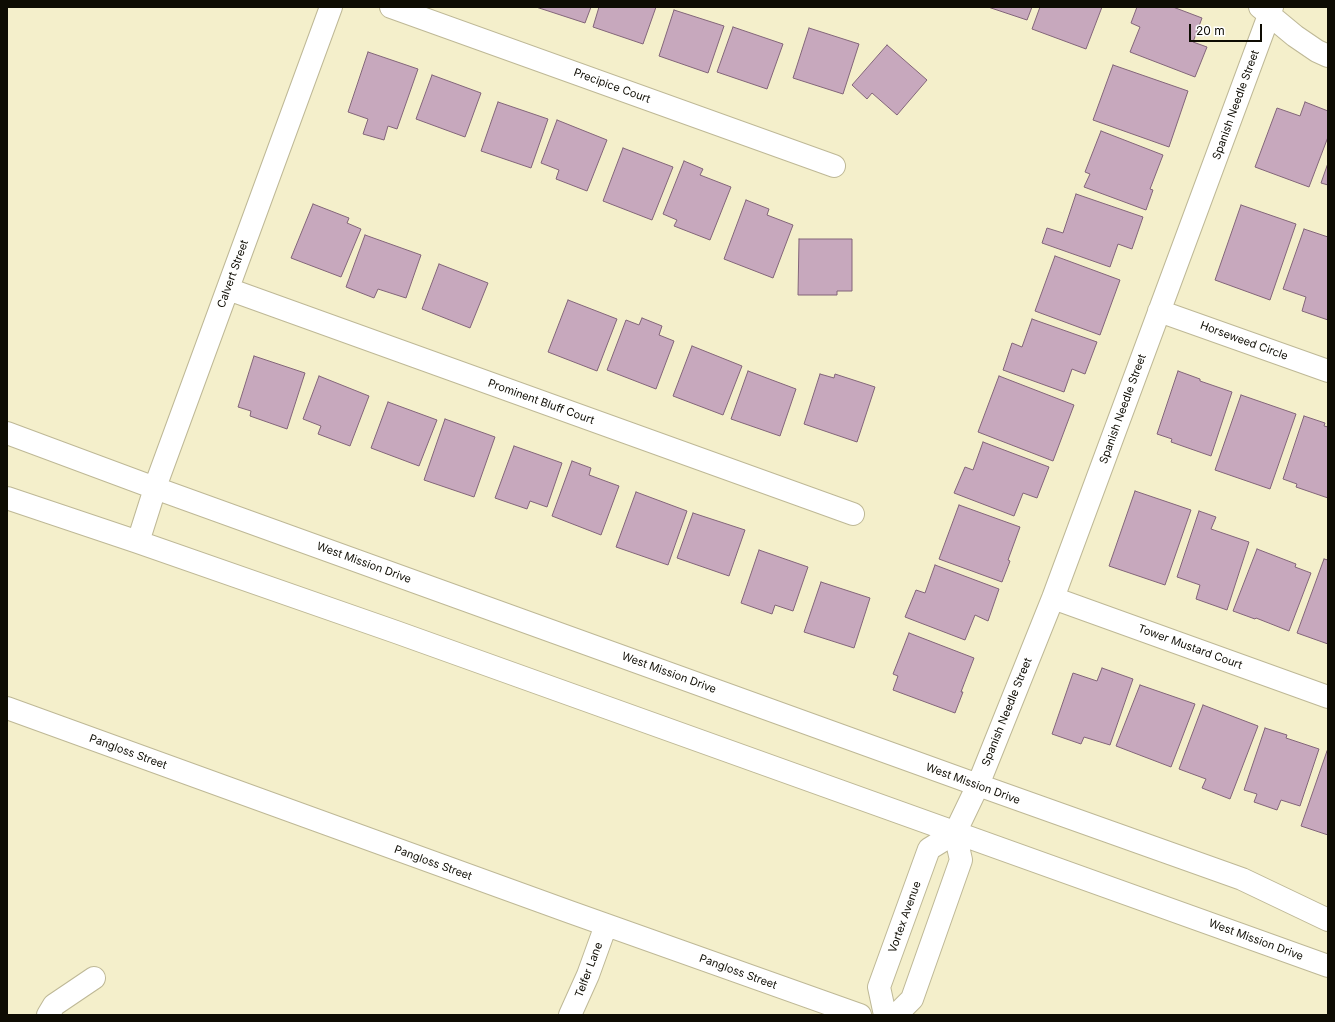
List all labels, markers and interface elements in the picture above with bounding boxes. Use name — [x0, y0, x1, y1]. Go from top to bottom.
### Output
scale bar — [1191, 16, 1264, 42]
text: 20 m — [1196, 23, 1225, 38]
street label: Spanish Needle Street — [1210, 48, 1262, 162]
street label: Precipice Court — [572, 66, 652, 106]
street label: Calvert Street — [215, 238, 251, 310]
street label: Horseweed Circle — [1198, 319, 1290, 363]
street label: Spanish Needle Street — [1097, 352, 1149, 466]
street label: Prominent Bluff Court — [486, 377, 596, 427]
street label: West Mission Drive — [315, 540, 413, 586]
street label: Tower Mustard Court — [1136, 622, 1244, 672]
street label: West Mission Drive — [620, 650, 718, 696]
street label: Spanish Needle Street — [979, 656, 1035, 768]
street label: Pangloss Street — [87, 732, 169, 772]
street label: West Mission Drive — [924, 761, 1022, 807]
street label: Pangloss Street — [392, 843, 474, 883]
street label: Vortex Avenue — [886, 879, 924, 955]
street label: West Mission Drive — [1207, 917, 1305, 963]
street label: Telfer Lane — [572, 941, 606, 999]
street label: Pangloss Street — [697, 952, 779, 992]

